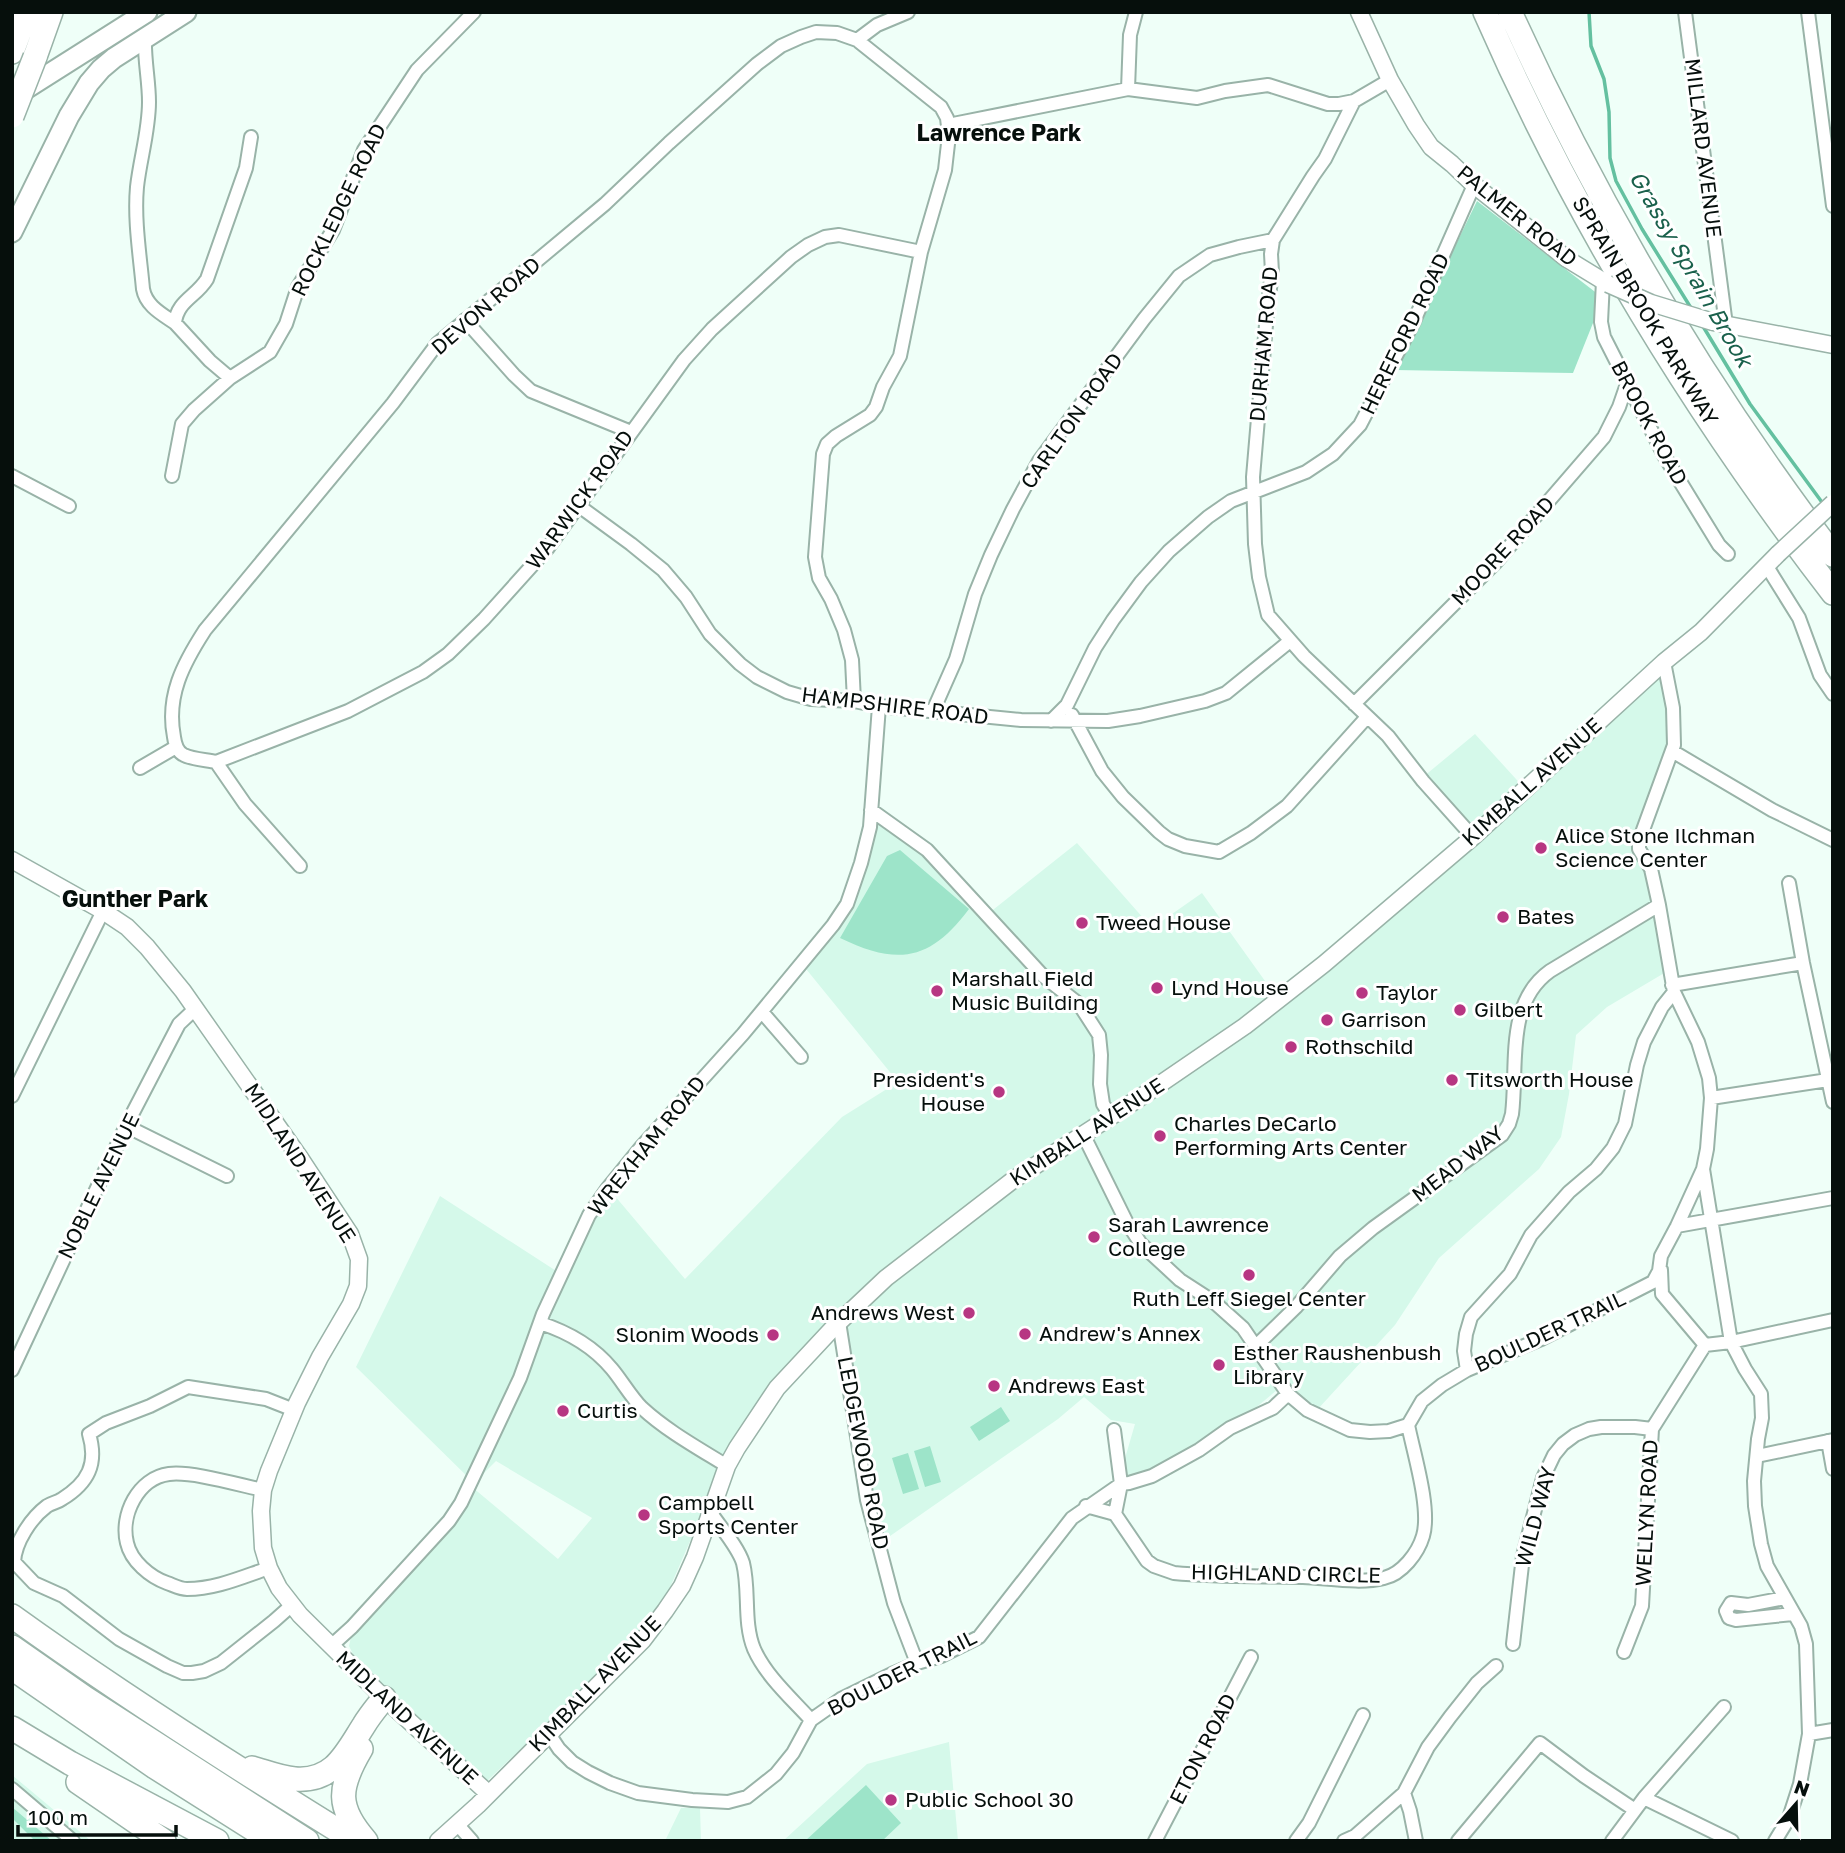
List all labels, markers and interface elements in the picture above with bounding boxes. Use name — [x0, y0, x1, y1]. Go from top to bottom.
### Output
street label: MILLARD AVENUE — [1680, 57, 1728, 239]
district label: Lawrence Park — [917, 118, 1082, 146]
street label: ROCKLEDGE ROAD — [285, 119, 391, 300]
street label: PALMER ROAD — [1452, 159, 1583, 271]
water label: Grassy Sprain Brook — [1624, 165, 1761, 374]
street label: SPRAIN BROOK PARKWAY — [1567, 192, 1725, 430]
street label: HEREFORD ROAD — [1354, 249, 1454, 418]
street label: DEVON ROAD — [425, 251, 545, 360]
street label: DURHAM ROAD — [1243, 265, 1283, 423]
street label: CARLTON ROAD — [1015, 347, 1128, 493]
street label: BROOK ROAD — [1606, 356, 1694, 489]
street label: WARWICK ROAD — [520, 425, 639, 574]
street label: MOORE ROAD — [1445, 490, 1559, 610]
street label: HAMPSHIRE ROAD — [800, 681, 990, 729]
street label: KIMBALL AVENUE — [1456, 712, 1607, 851]
place label: Alice Stone Ilchman Science Center — [1555, 822, 1755, 872]
marker: Alice Stone Ilchman Science Center — [1533, 840, 1549, 856]
district label: Gunther Park — [62, 884, 209, 912]
place label: Bates — [1517, 903, 1574, 929]
place label: Tweed House — [1096, 909, 1231, 935]
marker: Bates — [1495, 909, 1511, 925]
marker: Tweed House — [1074, 915, 1090, 931]
place label: Marshall Field Music Building — [951, 965, 1099, 1015]
place label: Lynd House — [1171, 974, 1289, 1000]
place label: Taylor — [1376, 979, 1438, 1005]
marker: Lynd House — [1149, 980, 1165, 996]
marker: Marshall Field Music Building — [929, 983, 945, 999]
marker: Taylor — [1354, 985, 1370, 1001]
place label: Gilbert — [1474, 996, 1543, 1022]
marker: Gilbert — [1452, 1002, 1468, 1018]
place label: Garrison — [1341, 1006, 1426, 1032]
marker: Garrison — [1319, 1012, 1335, 1028]
place label: Rothschild — [1305, 1033, 1414, 1059]
marker: Rothschild — [1283, 1039, 1299, 1055]
place label: President's House — [872, 1066, 985, 1116]
place label: Titsworth House — [1466, 1066, 1633, 1092]
street label: WREXHAM ROAD — [582, 1070, 711, 1221]
street label: KIMBALL AVENUE — [1004, 1071, 1169, 1191]
marker: Titsworth House — [1444, 1072, 1460, 1088]
street label: MIDLAND AVENUE — [240, 1078, 362, 1247]
marker: President's House — [991, 1084, 1007, 1100]
street label: NOBLE AVENUE — [52, 1109, 145, 1263]
place label: Charles DeCarlo Performing Arts Center — [1174, 1110, 1407, 1160]
street label: MEAD WAY — [1406, 1119, 1509, 1207]
marker: Charles DeCarlo Performing Arts Center — [1152, 1128, 1168, 1144]
place label: Sarah Lawrence College — [1108, 1211, 1269, 1261]
marker: Sarah Lawrence College — [1086, 1229, 1102, 1245]
marker: Ruth Leff Siegel Center — [1241, 1267, 1257, 1283]
place label: Ruth Leff Siegel Center — [1132, 1285, 1366, 1311]
street label: BOULDER TRAIL — [1470, 1285, 1629, 1377]
place label: Andrews West — [811, 1299, 955, 1325]
marker: Andrews West — [961, 1305, 977, 1321]
place label: Andrew's Annex — [1039, 1320, 1201, 1346]
place label: Slonim Woods — [616, 1321, 759, 1347]
marker: Andrew's Annex — [1017, 1326, 1033, 1342]
marker: Slonim Woods — [765, 1327, 781, 1343]
place label: Esther Raushenbush Library — [1233, 1339, 1441, 1389]
street label: LEDGEWOOD ROAD — [832, 1354, 895, 1552]
marker: Esther Raushenbush Library — [1211, 1357, 1227, 1373]
place label: Andrews East — [1008, 1372, 1145, 1398]
marker: Andrews East — [986, 1378, 1002, 1394]
place label: Curtis — [577, 1397, 638, 1423]
marker: Curtis — [555, 1403, 571, 1419]
street label: WELLYN ROAD — [1629, 1439, 1663, 1587]
street label: WILD WAY — [1509, 1463, 1561, 1570]
place label: Campbell Sports Center — [658, 1489, 798, 1539]
marker: Campbell Sports Center — [636, 1507, 652, 1523]
street label: HIGHLAND CIRCLE — [1191, 1558, 1381, 1588]
street label: KIMBALL AVENUE — [523, 1610, 666, 1757]
street label: BOULDER TRAIL — [823, 1623, 980, 1721]
street label: MIDLAND AVENUE — [331, 1645, 484, 1790]
street label: ETON ROAD — [1163, 1689, 1241, 1808]
north arrow — [1761, 1769, 1831, 1839]
text: N — [1791, 1774, 1813, 1801]
place label: Public School 30 — [905, 1786, 1074, 1812]
marker: Public School 30 — [883, 1792, 899, 1808]
scale bar — [18, 1794, 175, 1838]
text: 100 m — [28, 1804, 88, 1830]

